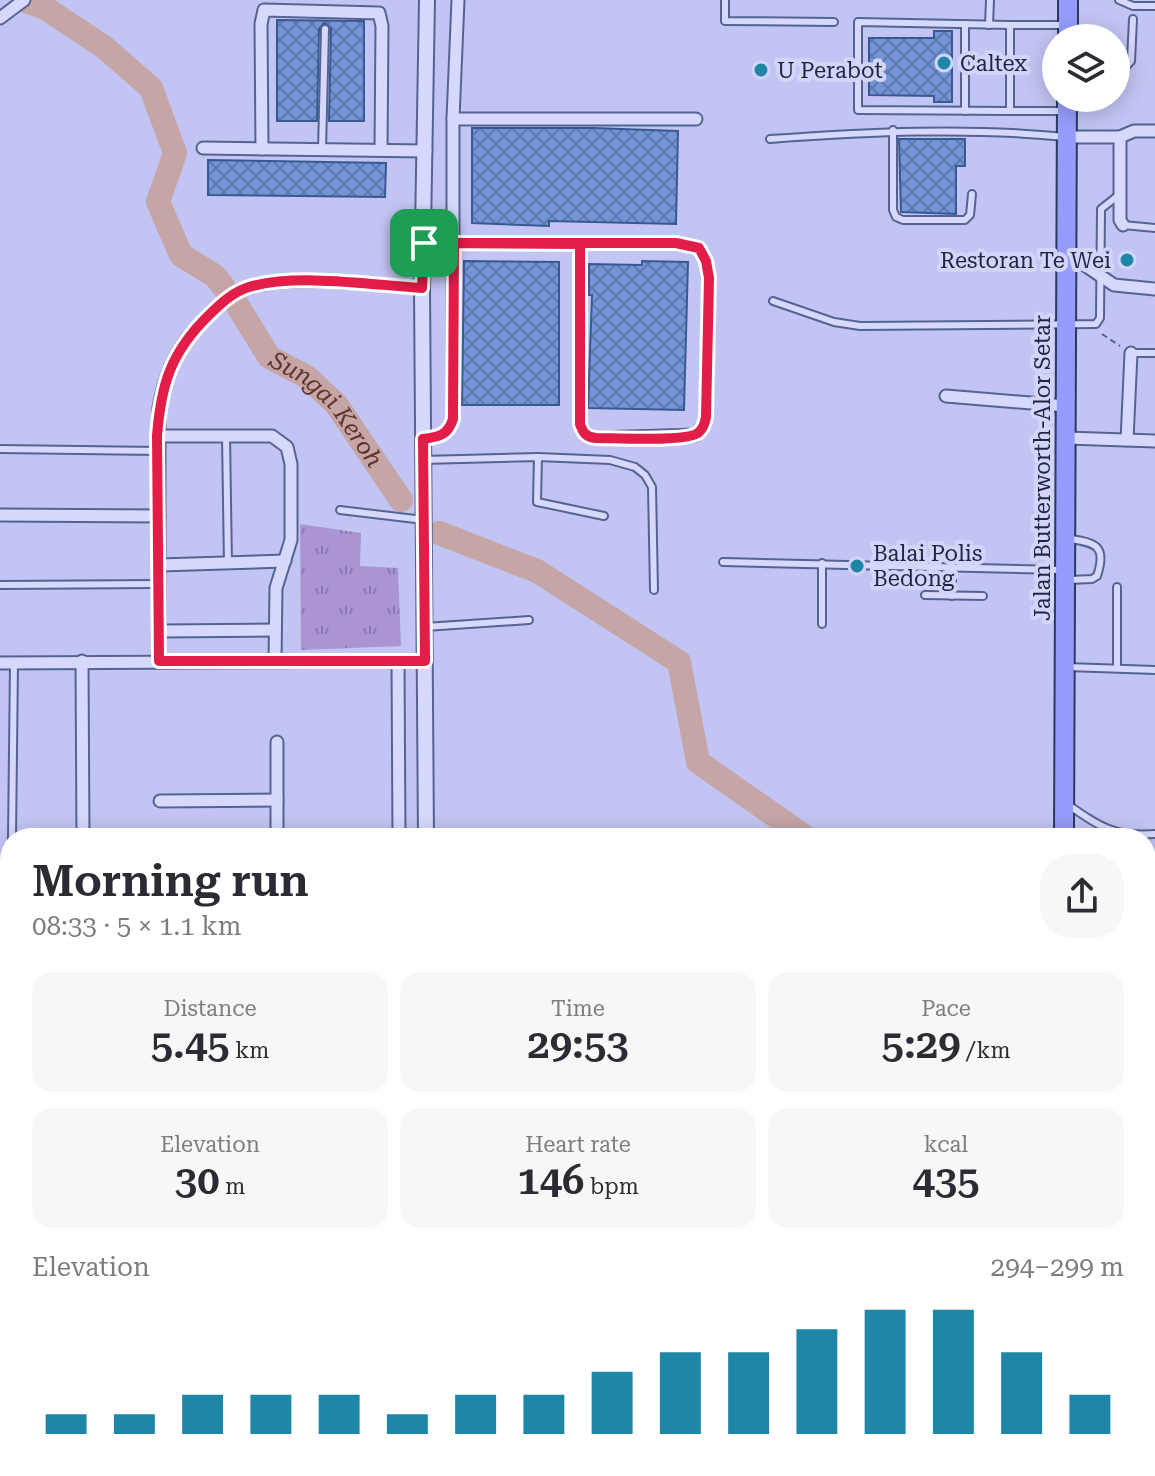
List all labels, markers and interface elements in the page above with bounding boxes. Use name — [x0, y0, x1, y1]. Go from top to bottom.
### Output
map controls — [1042, 24, 1130, 112]
button: layers — [1042, 24, 1130, 112]
place label: Caltex — [960, 51, 1027, 76]
marker: Caltex — [935, 54, 953, 72]
place label: U Perabot — [777, 58, 883, 83]
marker: U Perabot — [752, 61, 770, 79]
pin — [390, 209, 458, 277]
icon: arrive — [402, 221, 446, 265]
place label: Restoran Te Wei — [940, 248, 1111, 273]
marker: Restoran Te Wei — [1118, 251, 1136, 269]
street label: Jalan Butterworth-Alor Setar — [1030, 315, 1055, 621]
water label: Sungai Keroh — [264, 345, 389, 473]
place label: Balai Polis Bedong — [873, 541, 982, 591]
marker: Balai Polis Bedong — [848, 557, 866, 575]
button: share — [1040, 854, 1124, 938]
text: Morning run — [32, 855, 309, 907]
text: 08:33 · 5 × 1.1 km — [32, 911, 242, 941]
text: Distance — [163, 996, 257, 1021]
text: Time — [551, 996, 605, 1021]
text: Pace — [921, 996, 971, 1021]
text: 5.45 — [151, 1021, 230, 1068]
text: 29:53 — [527, 1021, 629, 1068]
text: 5:29 — [882, 1021, 961, 1068]
text: km — [230, 1038, 269, 1063]
text: /km — [961, 1038, 1010, 1063]
text: Elevation — [160, 1132, 260, 1157]
text: Heart rate — [525, 1132, 631, 1157]
text: kcal — [924, 1132, 968, 1157]
text: 30 — [175, 1157, 220, 1204]
text: 146 — [517, 1157, 584, 1204]
text: 435 — [912, 1157, 980, 1204]
text: m — [220, 1174, 245, 1199]
text: bpm — [584, 1174, 639, 1199]
text: Elevation — [32, 1252, 150, 1282]
text: 294–299 m — [991, 1252, 1124, 1282]

